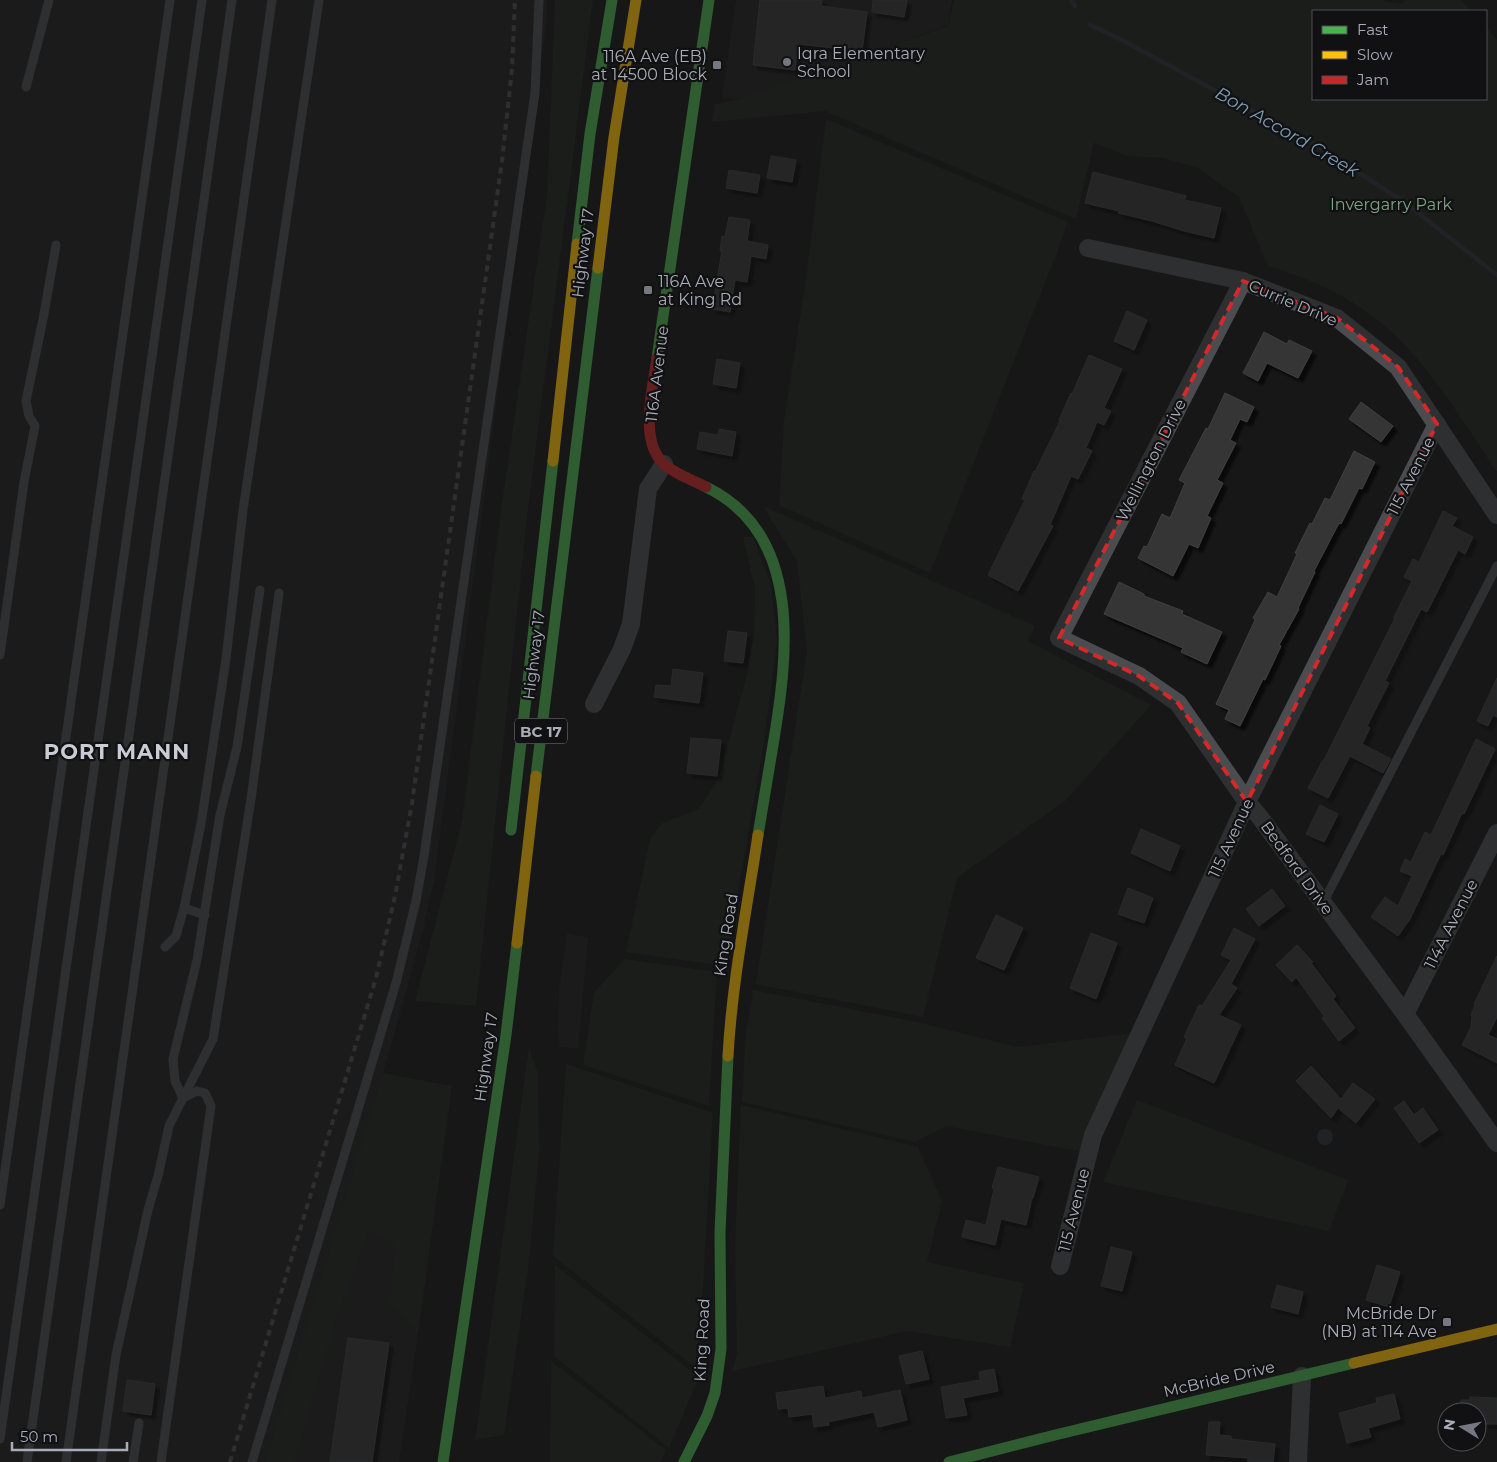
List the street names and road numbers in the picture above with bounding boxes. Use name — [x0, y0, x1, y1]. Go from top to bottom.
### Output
street label: Highway 17 — [568, 207, 598, 299]
street label: Currie Drive — [1246, 276, 1340, 330]
street label: 116A Avenue — [642, 324, 672, 424]
street label: Wellington Drive — [1112, 396, 1190, 524]
street label: 115 Avenue — [1383, 434, 1439, 518]
street label: Highway 17 — [519, 609, 549, 701]
road number: BC 17 — [515, 718, 567, 744]
street label: 115 Avenue — [1204, 795, 1258, 881]
street label: Bedford Drive — [1257, 817, 1337, 919]
street label: 114A Avenue — [1420, 876, 1482, 972]
street label: King Road — [710, 892, 742, 978]
street label: Highway 17 — [470, 1011, 502, 1103]
street label: 115 Avenue — [1054, 1166, 1094, 1254]
street label: King Road — [690, 1298, 714, 1382]
street label: McBride Drive — [1162, 1357, 1276, 1401]

